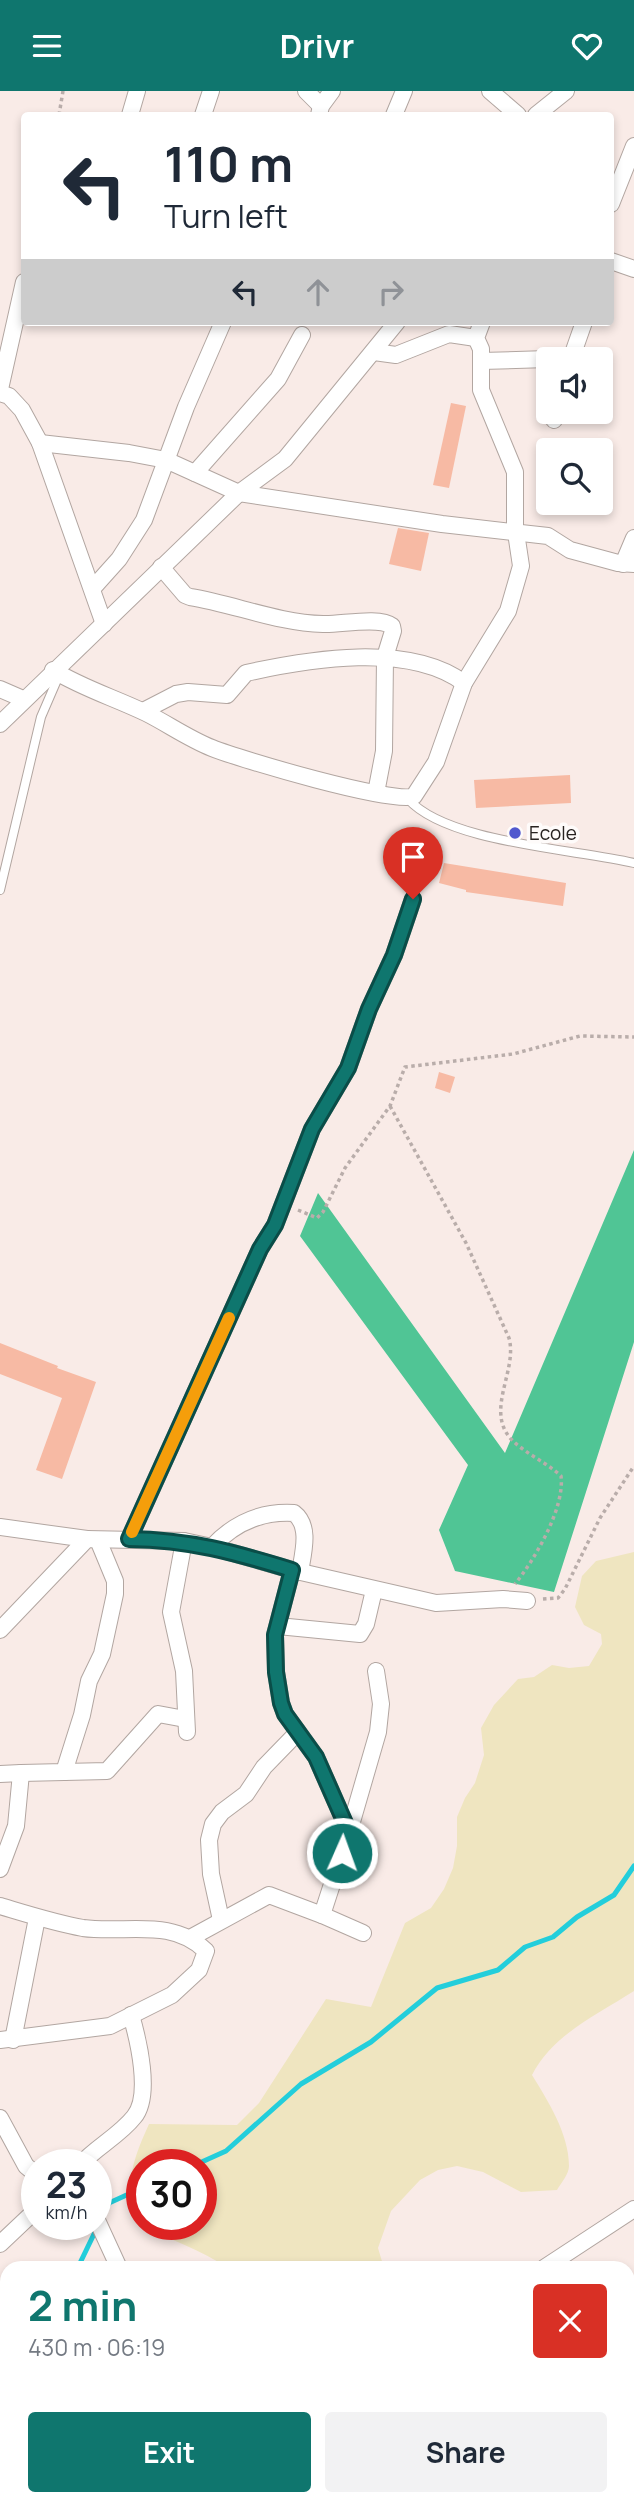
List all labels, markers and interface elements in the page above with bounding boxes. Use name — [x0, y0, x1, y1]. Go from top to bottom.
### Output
text: Drivr — [280, 24, 354, 68]
icon: menu — [28, 27, 66, 65]
icon: heart — [568, 27, 606, 65]
text: 110 m — [164, 130, 293, 197]
icon: left — [49, 140, 140, 231]
text: Turn left — [164, 194, 288, 238]
icon: left — [226, 273, 264, 311]
icon: ahead — [299, 273, 337, 311]
icon: right — [372, 273, 410, 311]
map controls — [536, 347, 613, 515]
button: sound — [536, 347, 613, 424]
button: search — [536, 438, 613, 515]
place label: Ecole — [529, 820, 577, 846]
marker: Ecole — [507, 825, 523, 841]
pin — [383, 827, 443, 899]
icon: arrive — [394, 838, 432, 876]
position arrow — [305, 1816, 379, 1890]
speed limit sign: 30 — [126, 2149, 217, 2240]
text: 23 — [46, 2161, 87, 2209]
text: km/h — [46, 2200, 87, 2224]
text: 2 min — [28, 2276, 137, 2334]
button: close — [533, 2284, 607, 2358]
text: 430 m · 06:19 — [28, 2331, 165, 2363]
button: Exit — [28, 2412, 311, 2492]
button: Share — [325, 2412, 607, 2492]

